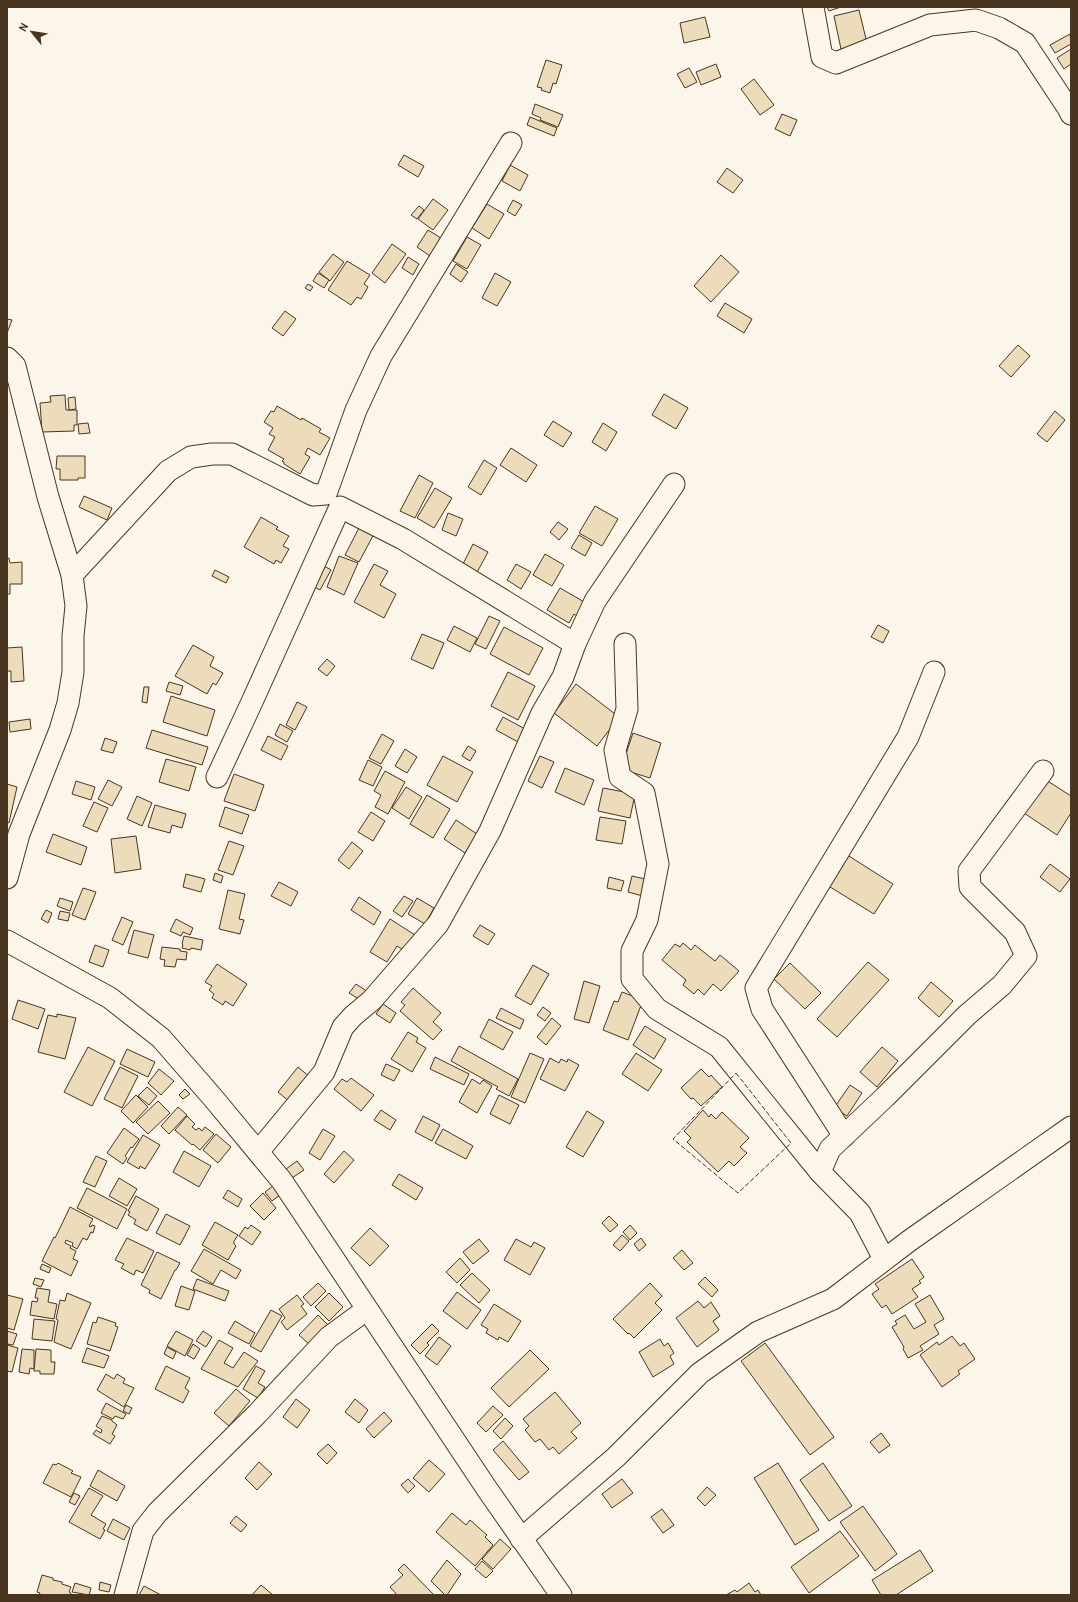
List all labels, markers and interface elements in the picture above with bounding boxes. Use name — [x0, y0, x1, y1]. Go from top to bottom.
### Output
north arrow — [12, 12, 52, 52]
text: N — [15, 20, 31, 34]

